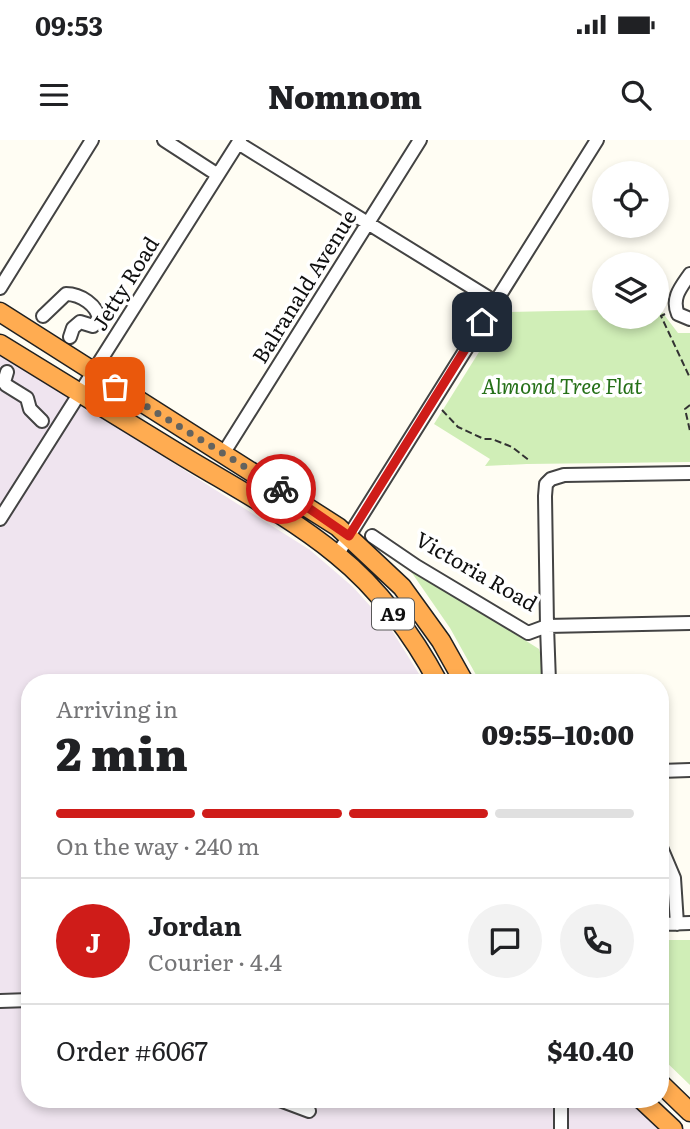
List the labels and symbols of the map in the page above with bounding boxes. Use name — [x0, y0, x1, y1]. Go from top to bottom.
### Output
street label: Balranald Avenue — [243, 203, 363, 369]
street label: Jetty Road — [83, 230, 165, 336]
pin — [452, 292, 512, 352]
pin — [85, 357, 145, 417]
park label: Almond Tree Flat — [482, 369, 643, 400]
courier — [246, 454, 316, 524]
street label: Victoria Road — [410, 522, 544, 617]
road number: A9 — [372, 598, 414, 629]

